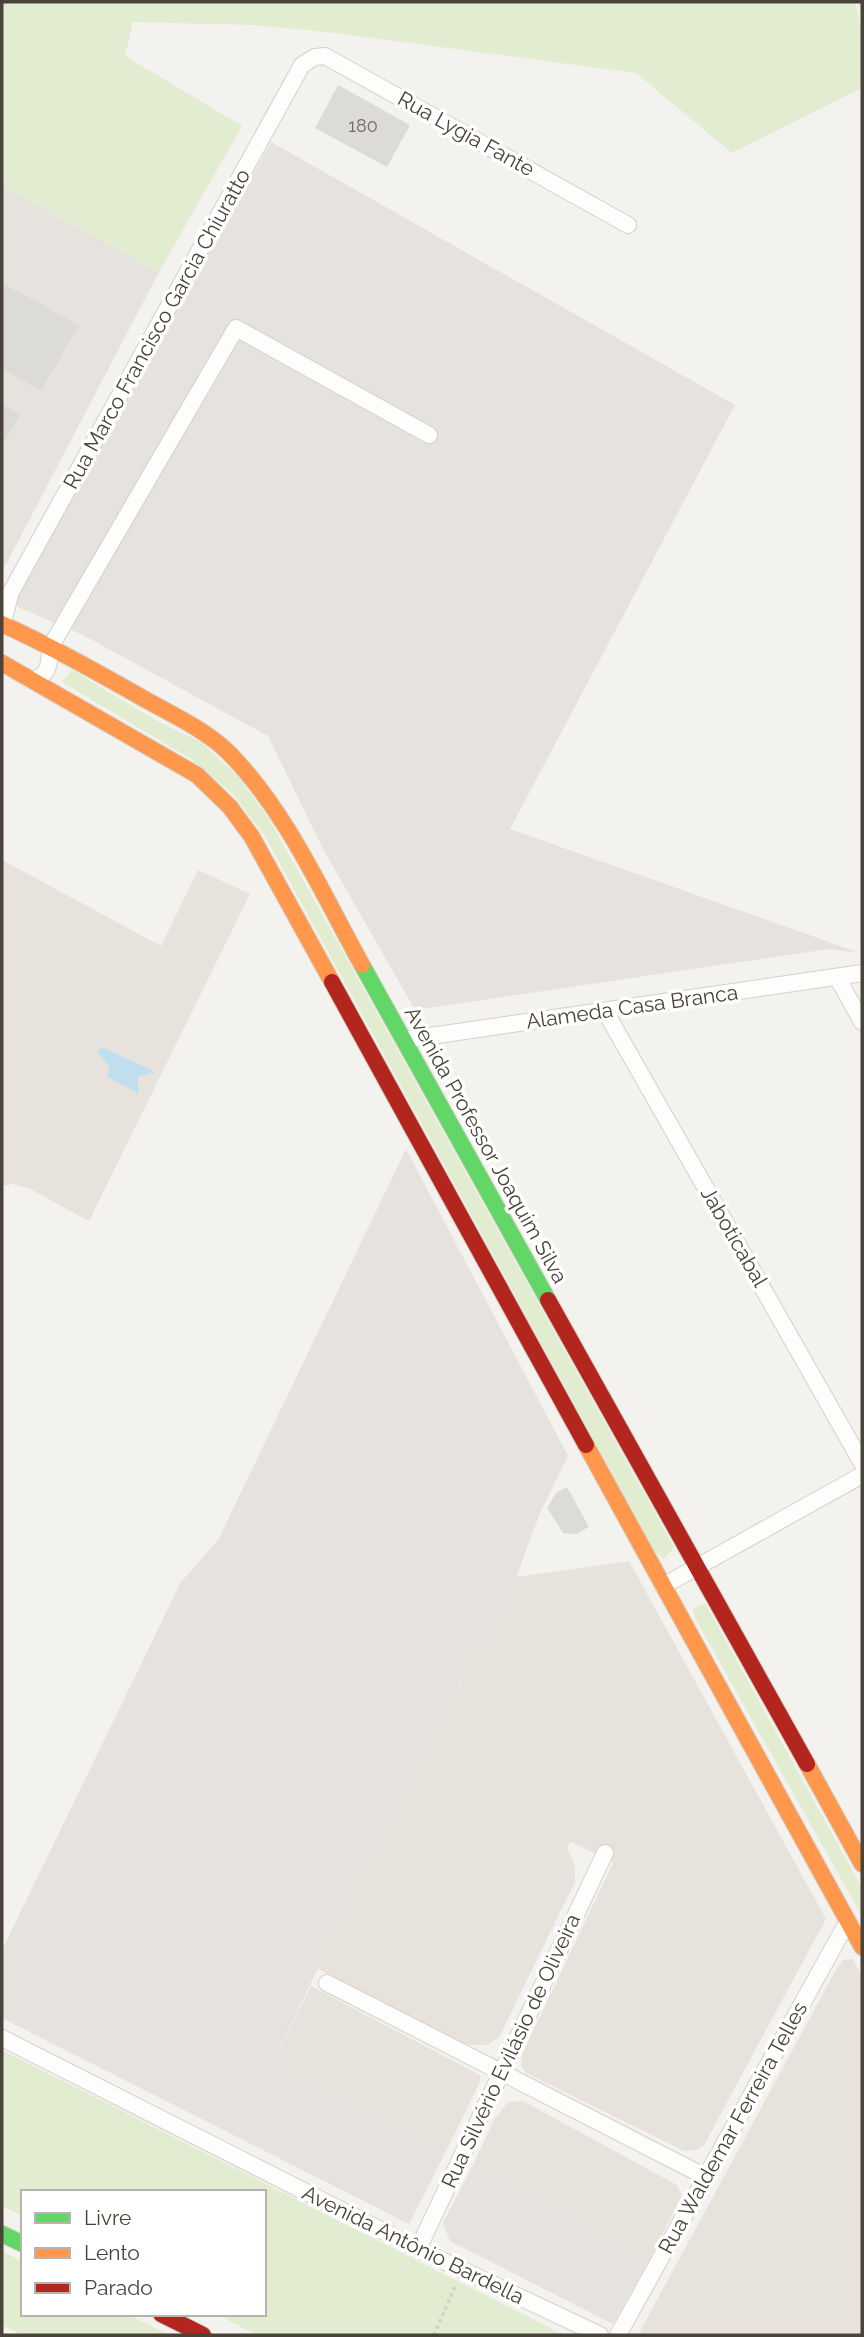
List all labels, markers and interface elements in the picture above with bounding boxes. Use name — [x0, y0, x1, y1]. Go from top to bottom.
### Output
street label: Rua Lygia Fante — [393, 86, 539, 181]
house number: 180 — [348, 115, 378, 136]
street label: Rua Marco Francisco Garcia Chiuratto — [58, 164, 255, 493]
street label: Alameda Casa Branca — [524, 979, 739, 1034]
street label: Avenida Professor Joaquim Silva — [400, 1002, 573, 1288]
street label: Jaboticabal — [696, 1182, 773, 1291]
street label: Rua Silvério Evilásio de Oliveira — [436, 1910, 585, 2192]
street label: Rua Waldemar Ferreira Telles — [653, 1998, 812, 2258]
street label: Avenida Antônio Bardella — [298, 2180, 528, 2309]
legend — [21, 2190, 266, 2316]
text: Livre — [84, 2205, 131, 2230]
text: Lento — [84, 2240, 140, 2265]
text: Parado — [84, 2275, 153, 2300]

